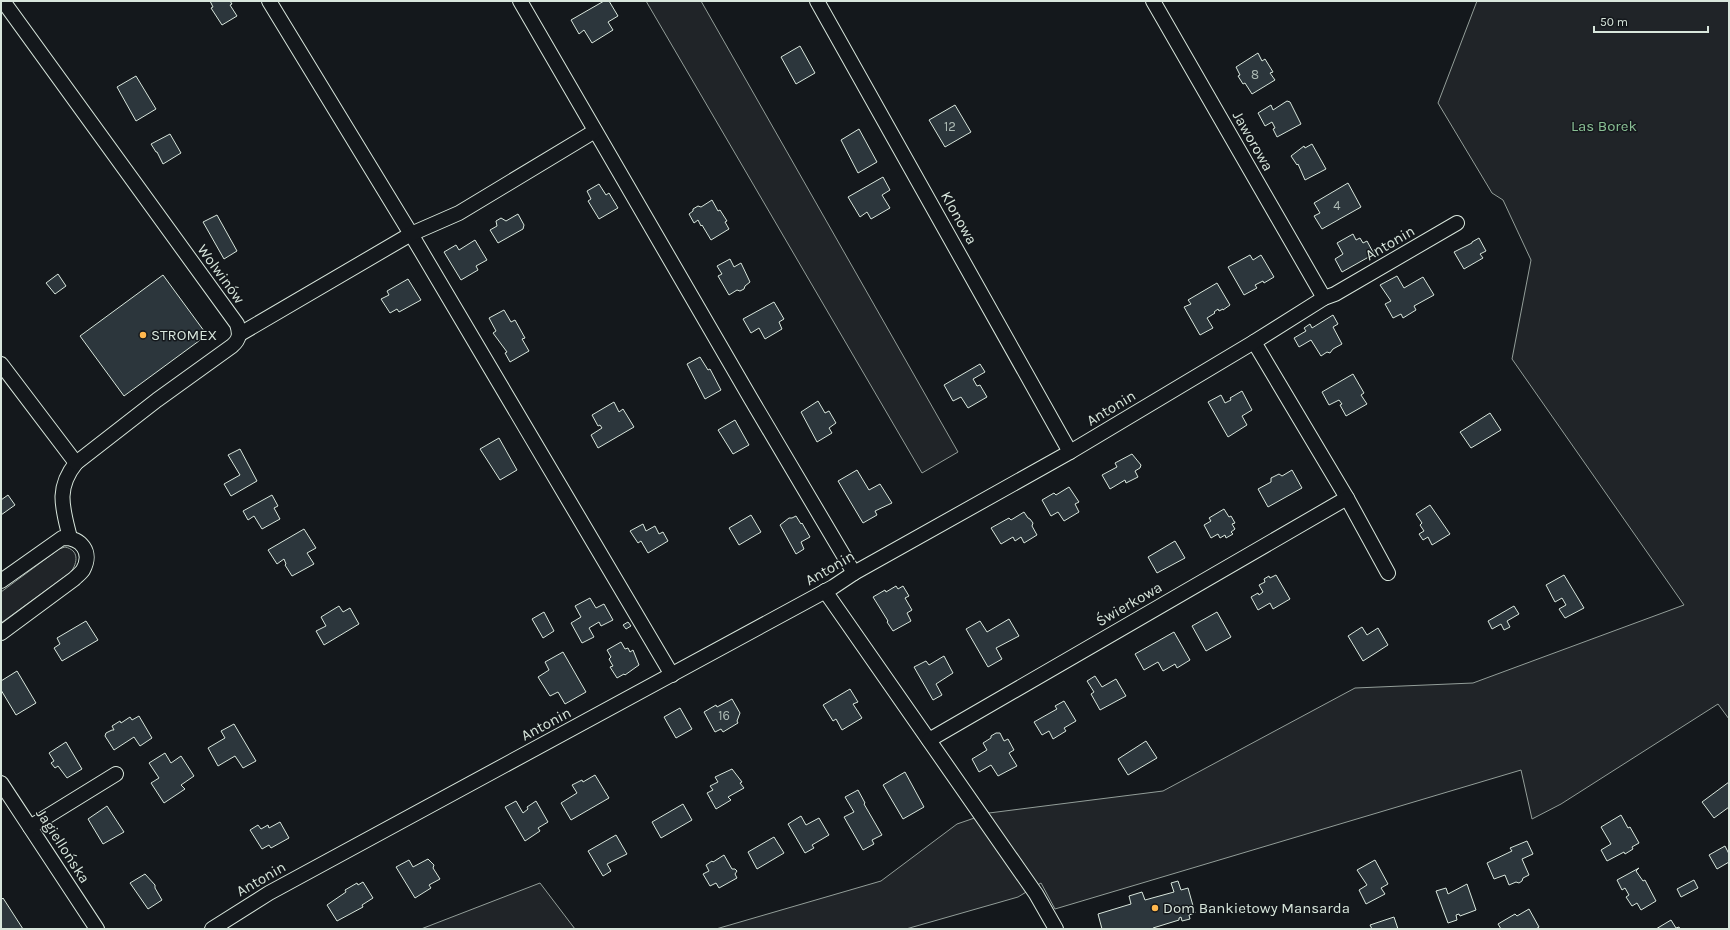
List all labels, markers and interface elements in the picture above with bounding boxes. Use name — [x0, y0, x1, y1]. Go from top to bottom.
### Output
scale bar — [1594, 8, 1708, 34]
text: 50 m — [1600, 15, 1628, 29]
house number: 8 — [1251, 67, 1259, 82]
street label: Jaworowa — [1229, 108, 1277, 174]
park label: Las Borek — [1571, 117, 1637, 135]
house number: 12 — [944, 119, 956, 134]
street label: Klonowa — [937, 188, 981, 248]
house number: 4 — [1333, 198, 1341, 213]
street label: Antonin — [1362, 222, 1418, 264]
street label: Wolwinów — [193, 241, 249, 307]
place label: STROMEX — [151, 326, 217, 344]
marker: STROMEX — [138, 330, 148, 340]
street label: Antonin — [1083, 386, 1139, 430]
street label: Antonin — [802, 547, 858, 589]
street label: Świerkowa — [1093, 578, 1165, 630]
street label: Antonin — [518, 703, 574, 745]
house number: 16 — [718, 708, 730, 723]
street label: Jagiellońska — [32, 805, 94, 887]
street label: Antonin — [233, 858, 289, 900]
place label: Dom Bankietowy Mansarda — [1163, 899, 1350, 917]
marker: Dom Bankietowy Mansarda — [1150, 903, 1160, 913]

